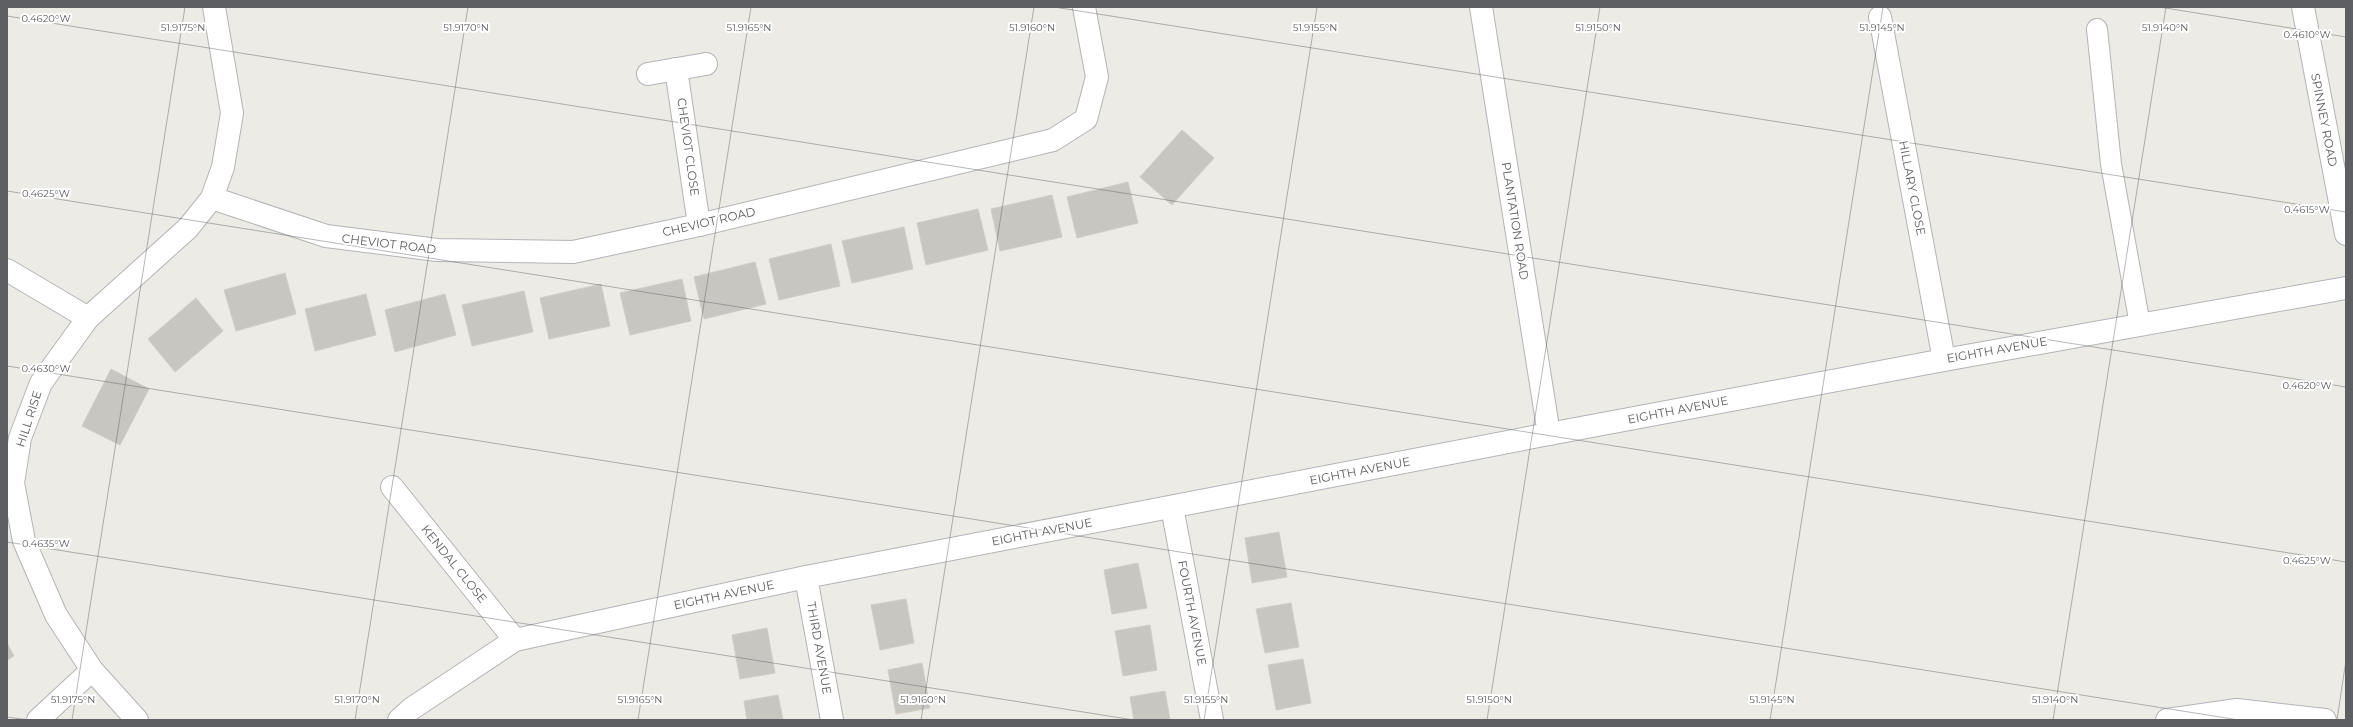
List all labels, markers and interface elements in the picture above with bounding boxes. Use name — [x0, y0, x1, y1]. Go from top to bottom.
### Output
text: 0.4620°W — [21, 12, 71, 25]
text: 51.9175°N — [161, 21, 205, 34]
text: 51.9170°N — [443, 21, 489, 34]
text: 51.9165°N — [726, 21, 772, 34]
text: 51.9160°N — [1009, 21, 1055, 34]
text: 51.9155°N — [1293, 21, 1337, 34]
text: 51.9150°N — [1575, 21, 1621, 34]
text: 51.9145°N — [1859, 21, 1905, 34]
text: 51.9140°N — [2142, 21, 2188, 34]
text: 0.4610°W — [2283, 28, 2331, 41]
street label: SPINNEY ROAD — [2308, 72, 2341, 168]
street label: CHEVIOT CLOSE — [674, 97, 703, 197]
street label: HILLARY CLOSE — [1896, 139, 1929, 237]
street label: PLANTATION ROAD — [1499, 161, 1532, 281]
text: 0.4625°W — [22, 187, 70, 200]
street label: CHEVIOT ROAD — [661, 203, 757, 240]
text: 0.4615°W — [2284, 203, 2330, 216]
street label: CHEVIOT ROAD — [341, 230, 437, 257]
street label: EIGHTH AVENUE — [1945, 333, 2049, 366]
text: 0.4630°W — [21, 362, 71, 375]
text: 0.4620°W — [2282, 379, 2332, 392]
street label: HILL RISE — [12, 389, 45, 449]
street label: EIGHTH AVENUE — [1626, 392, 1729, 427]
street label: EIGHTH AVENUE — [1308, 453, 1411, 488]
street label: EIGHTH AVENUE — [990, 514, 1093, 549]
street label: KENDAL CLOSE — [418, 522, 490, 606]
text: 0.4635°W — [22, 537, 70, 550]
text: 0.4625°W — [2283, 554, 2331, 567]
street label: FOURTH AVENUE — [1175, 559, 1210, 667]
street label: EIGHTH AVENUE — [672, 577, 775, 612]
street label: THIRD AVENUE — [804, 600, 835, 695]
text: 51.9175°N — [51, 693, 95, 706]
text: 51.9170°N — [334, 693, 380, 706]
text: 51.9165°N — [617, 693, 663, 706]
text: 51.9160°N — [900, 693, 946, 706]
text: 51.9155°N — [1184, 693, 1228, 706]
text: 51.9150°N — [1466, 693, 1512, 706]
text: 51.9145°N — [1749, 693, 1795, 706]
text: 51.9140°N — [2032, 693, 2078, 706]

